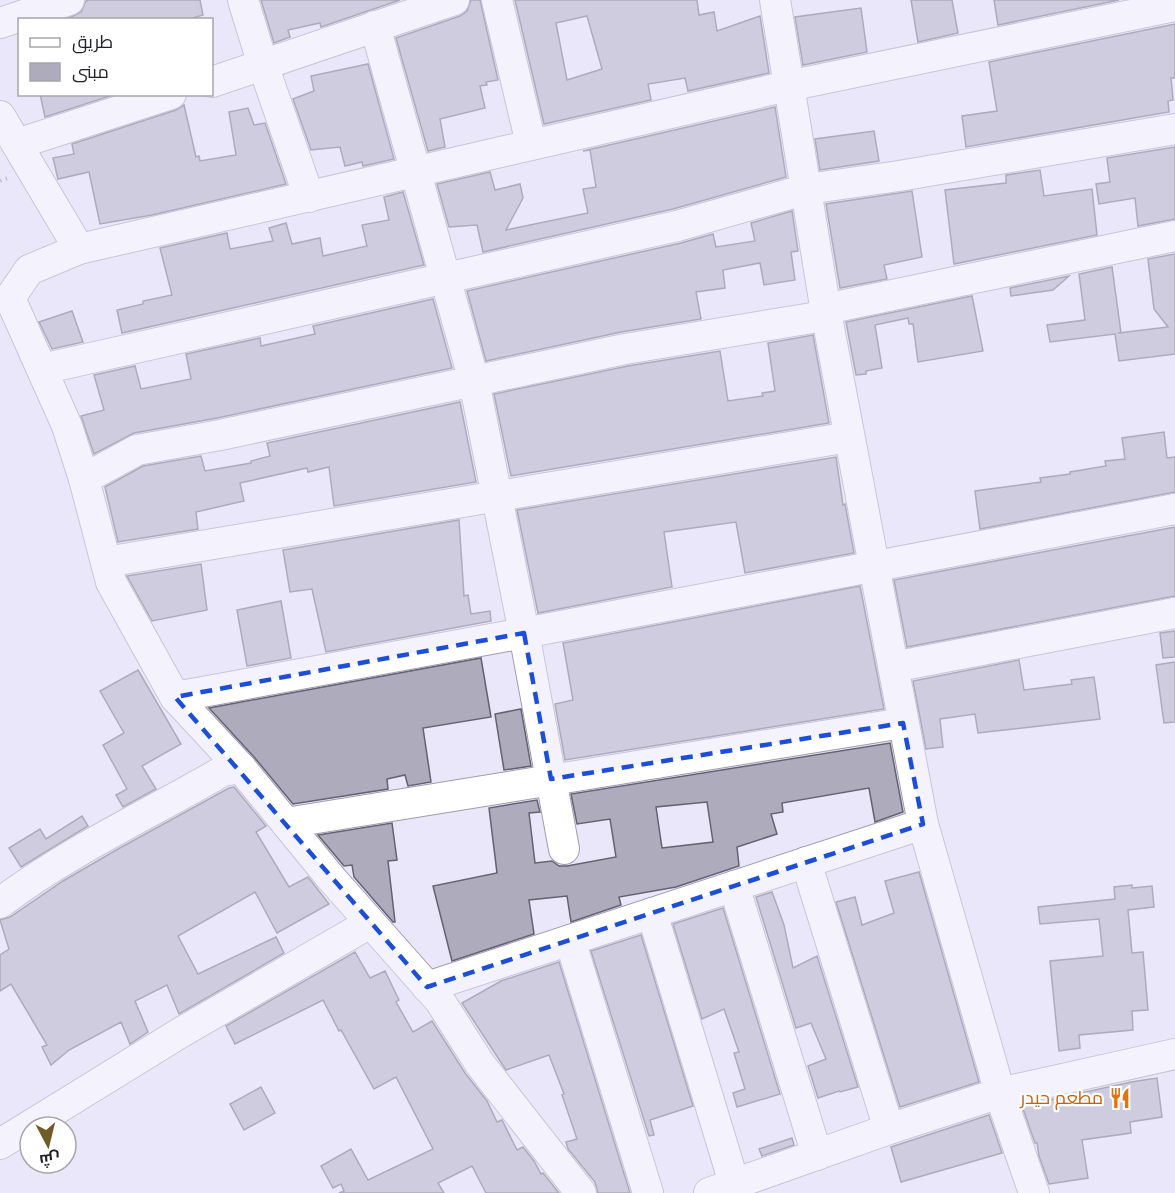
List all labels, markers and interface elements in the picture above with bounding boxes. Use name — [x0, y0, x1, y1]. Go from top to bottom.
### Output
legend — [18, 18, 213, 96]
text: طريق — [72, 30, 113, 54]
text: مبنى — [72, 60, 109, 83]
place label: مطعم حيدر — [1019, 1086, 1103, 1110]
restaurant icon: مطعم حيدر — [1108, 1086, 1132, 1110]
north arrow — [18, 1115, 78, 1175]
text: ش — [38, 1149, 61, 1171]

